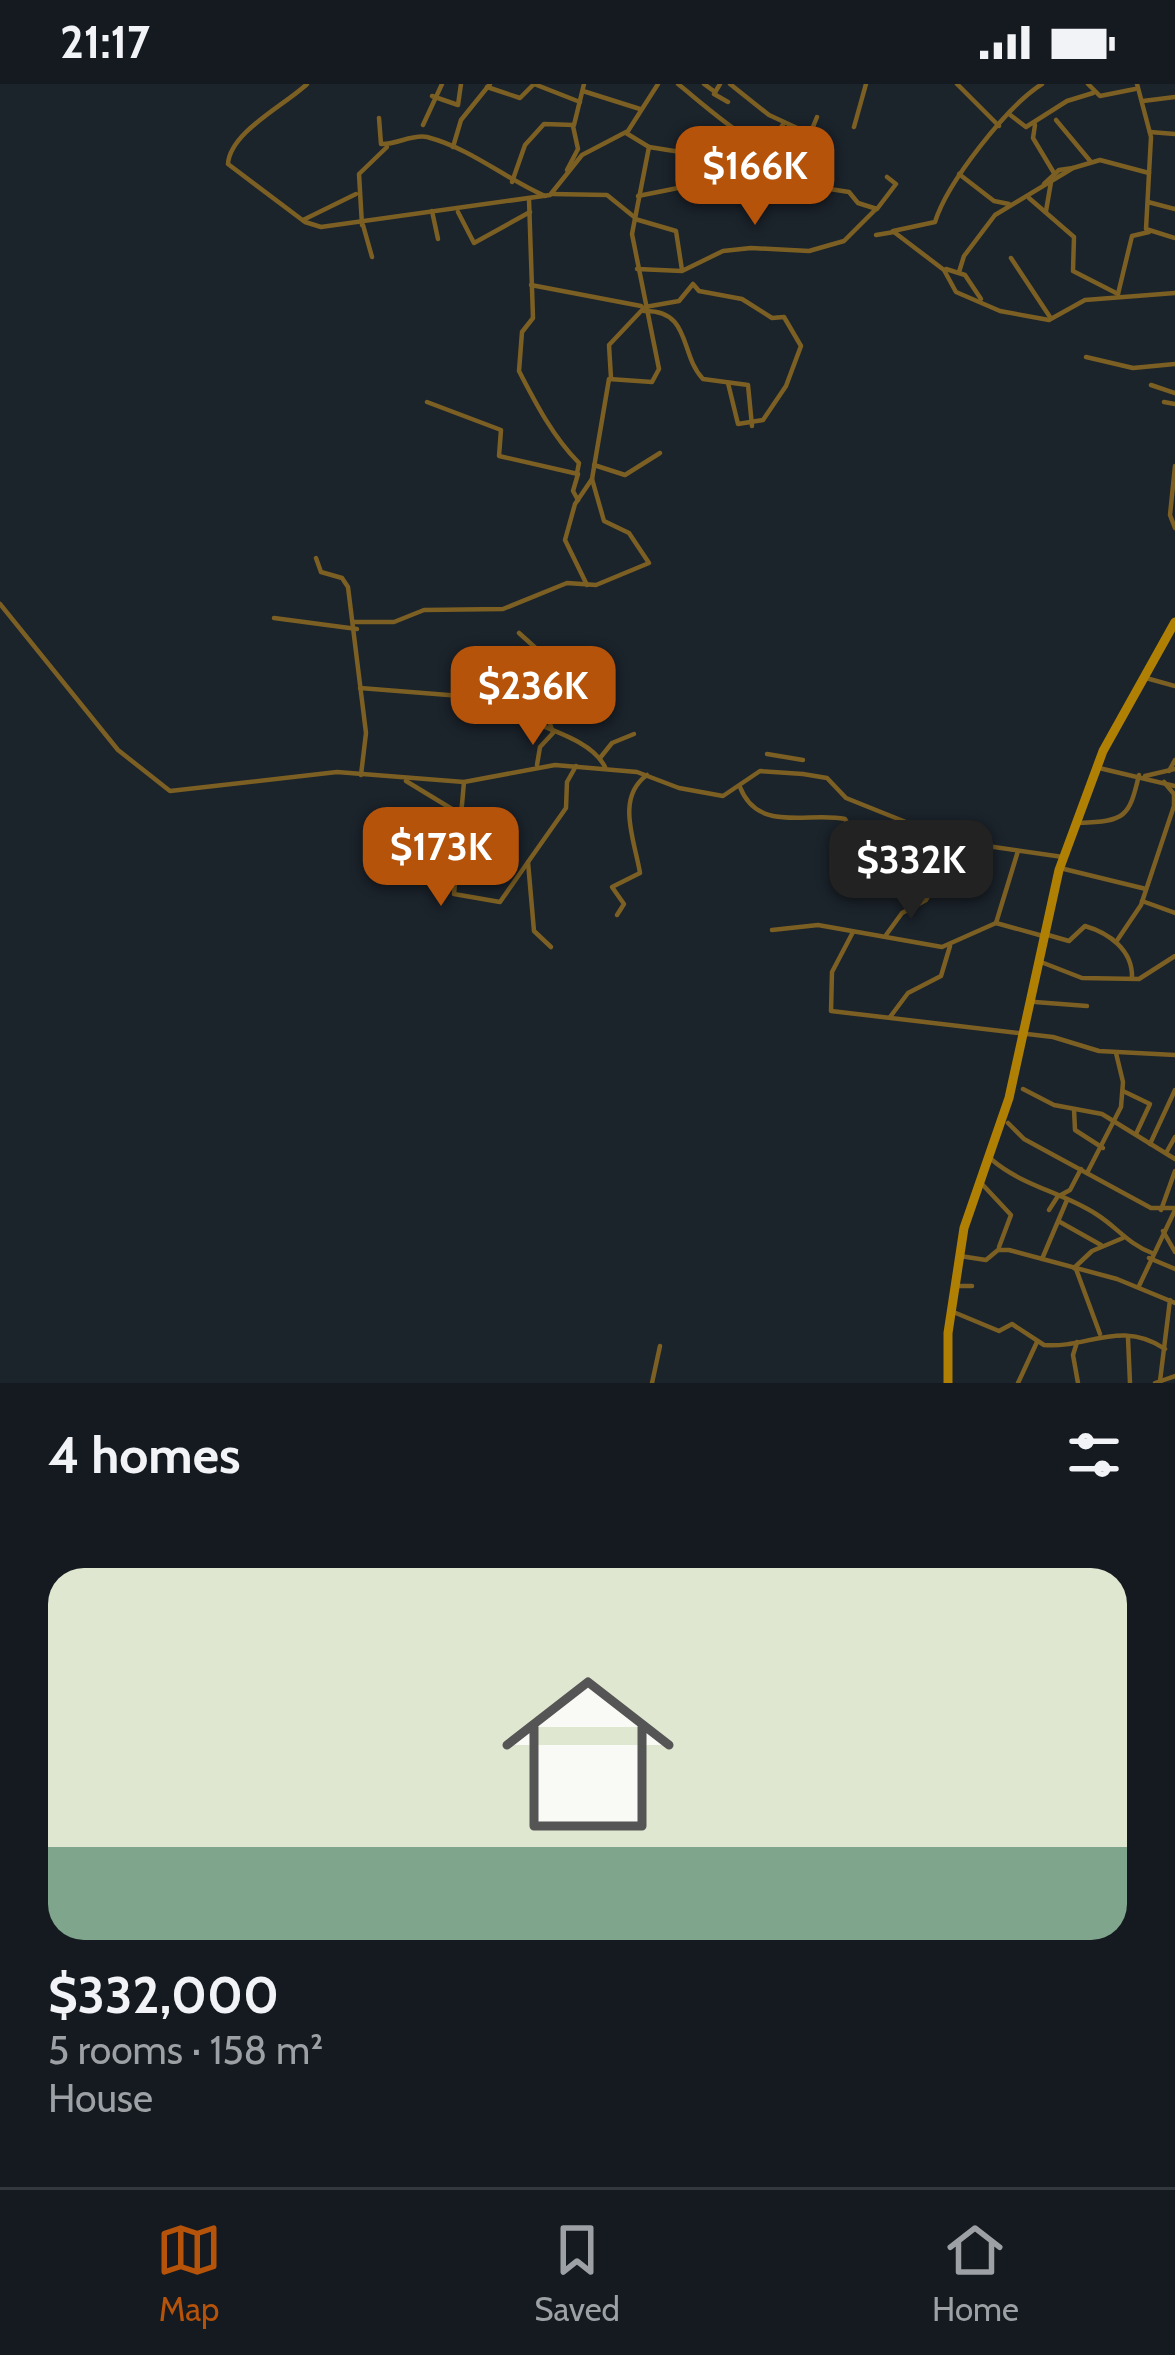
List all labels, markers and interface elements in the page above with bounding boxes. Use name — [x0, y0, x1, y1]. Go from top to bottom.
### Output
text: 21:17 — [60, 15, 150, 69]
pin: $166K — [671, 126, 839, 228]
text: $166K — [702, 141, 808, 189]
pin: $236K — [449, 646, 617, 748]
text: $236K — [478, 661, 588, 709]
pin: $173K — [357, 807, 525, 909]
pin: $332K — [827, 820, 995, 922]
text: $173K — [390, 822, 492, 870]
text: $332K — [856, 835, 966, 883]
icon: filters — [1061, 1422, 1127, 1488]
text: 4 homes — [48, 1424, 240, 1486]
icon: home — [480, 1646, 696, 1862]
text: $332,000 — [48, 1964, 279, 2026]
text: 5 rooms · 158 m² — [48, 2026, 323, 2074]
text: House — [48, 2074, 153, 2122]
tab: Map — [156, 2217, 222, 2329]
tab: Saved — [534, 2217, 620, 2329]
tab: Home — [932, 2217, 1019, 2329]

